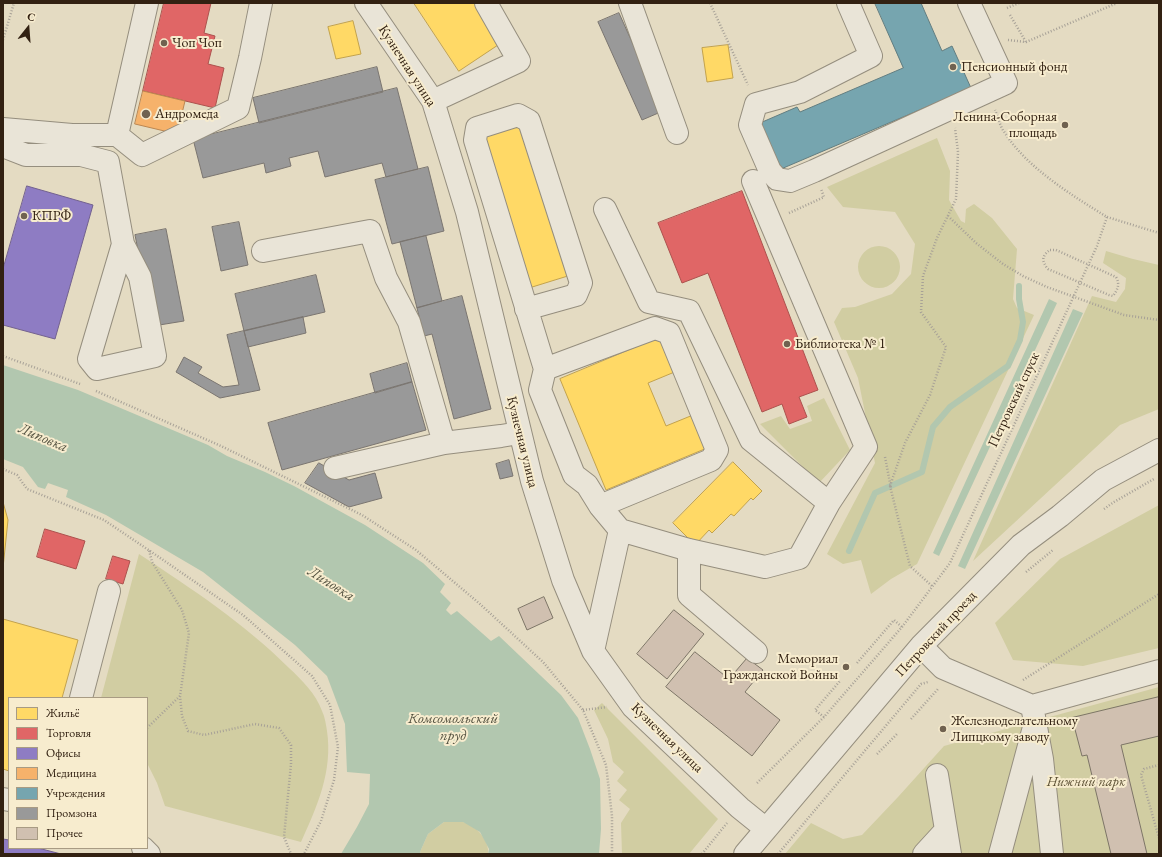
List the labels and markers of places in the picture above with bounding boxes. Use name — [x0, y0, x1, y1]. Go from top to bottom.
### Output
place label: Чоп Чоп — [172, 35, 222, 51]
marker: Чоп Чоп — [159, 38, 169, 48]
place label: Пенсионный фонд — [961, 59, 1067, 75]
marker: Пенсионный фонд — [948, 62, 958, 72]
place label: Андромеда — [155, 106, 219, 122]
marker: Андромеда — [140, 108, 152, 120]
place label: Ленина-Соборная площадь — [953, 109, 1057, 142]
marker: Ленина-Соборная площадь — [1060, 120, 1070, 130]
place label: КПРФ — [32, 208, 71, 224]
marker: КПРФ — [19, 211, 29, 221]
place label: Библиотека № 1 — [795, 336, 886, 352]
marker: Библиотека № 1 — [782, 339, 792, 349]
place label: Мемориал Гражданской Войны — [723, 651, 838, 684]
marker: Мемориал Гражданской Войны — [841, 662, 851, 672]
place label: Железноделательному Липцкому заводу — [951, 713, 1078, 746]
marker: Железноделательному Липцкому заводу — [938, 724, 948, 734]

